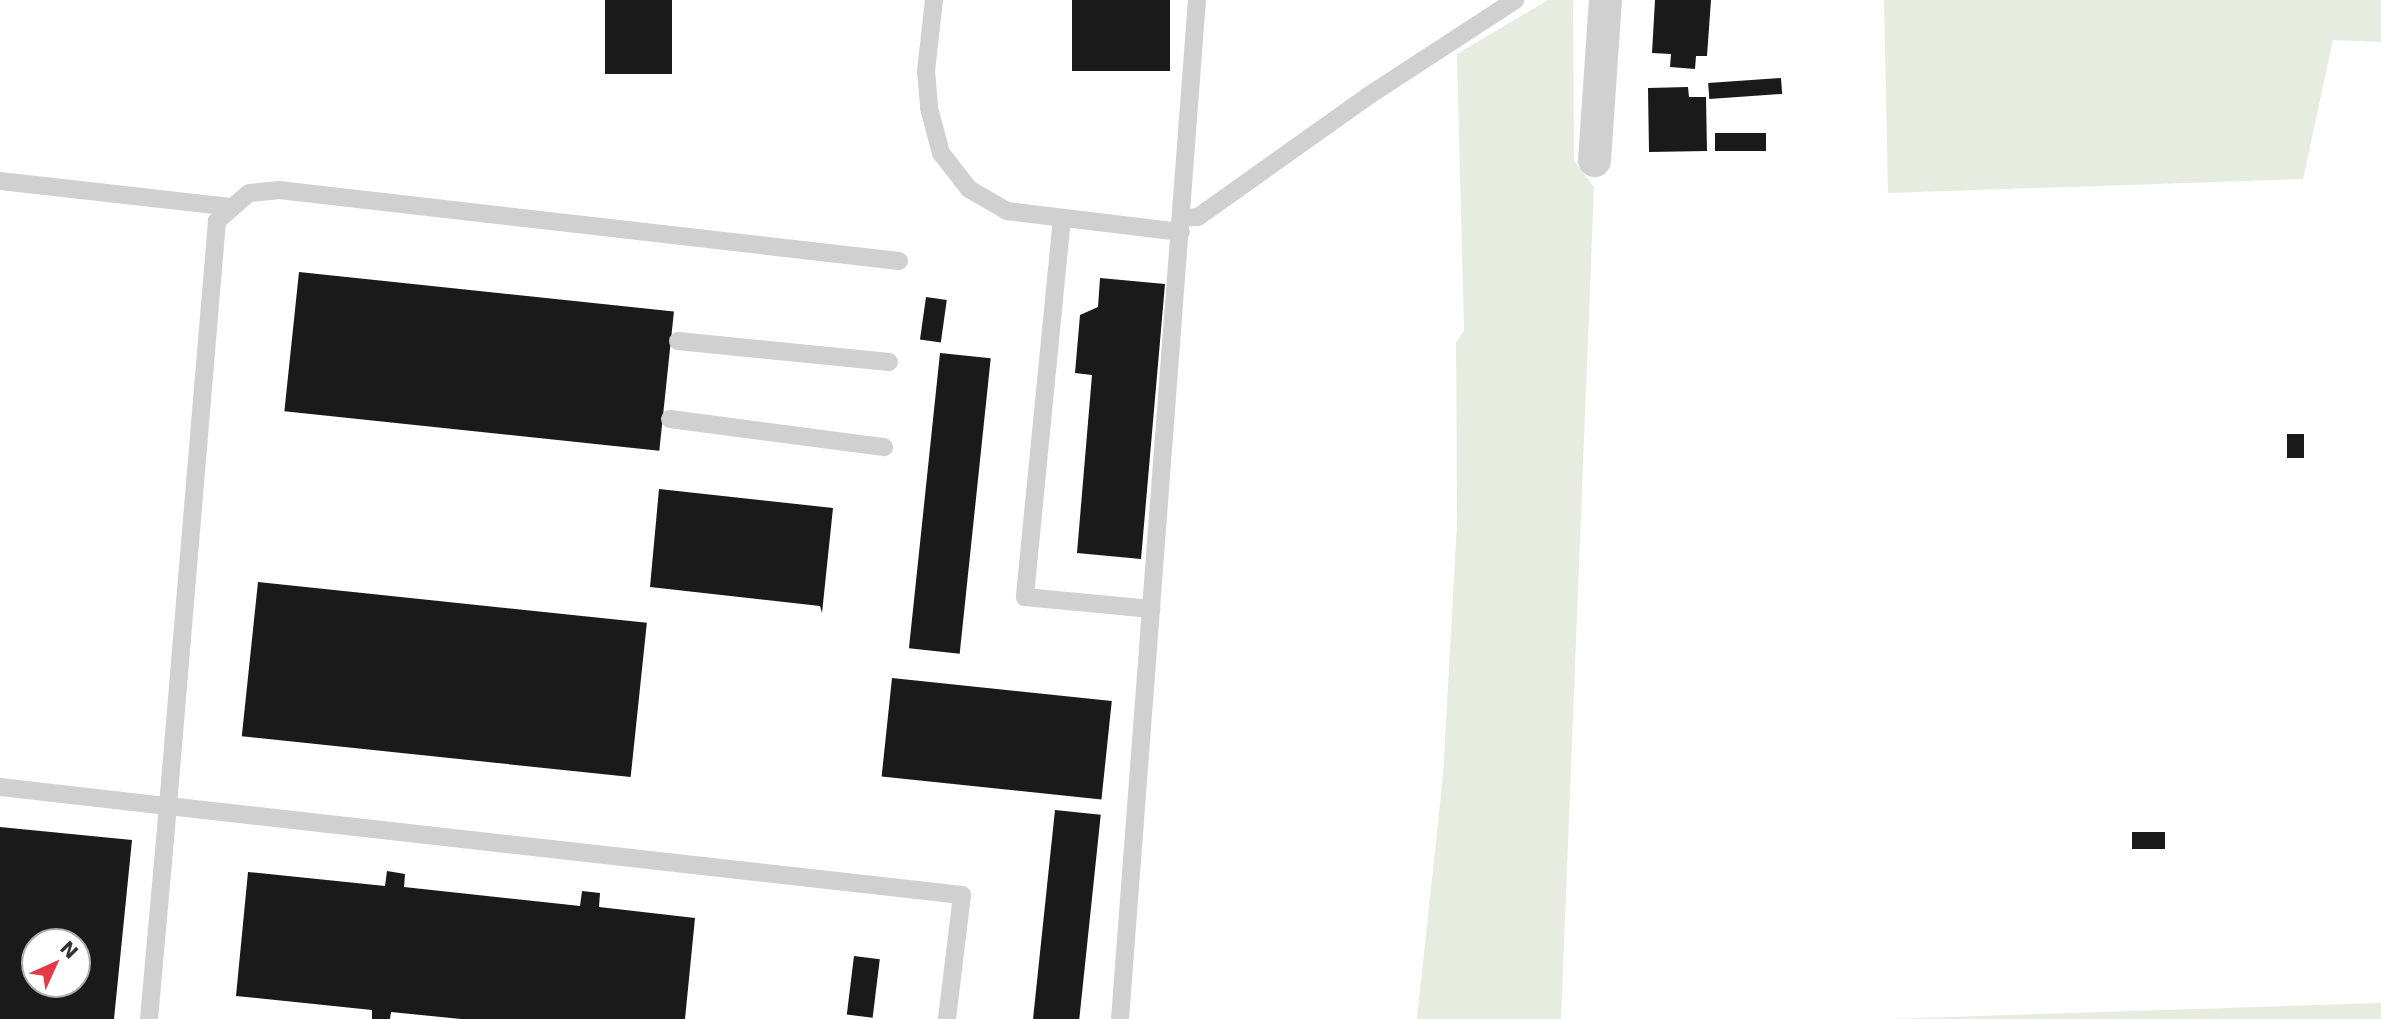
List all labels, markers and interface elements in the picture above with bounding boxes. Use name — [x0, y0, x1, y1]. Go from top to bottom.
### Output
north arrow — [21, 928, 91, 998]
text: N — [56, 936, 83, 963]

